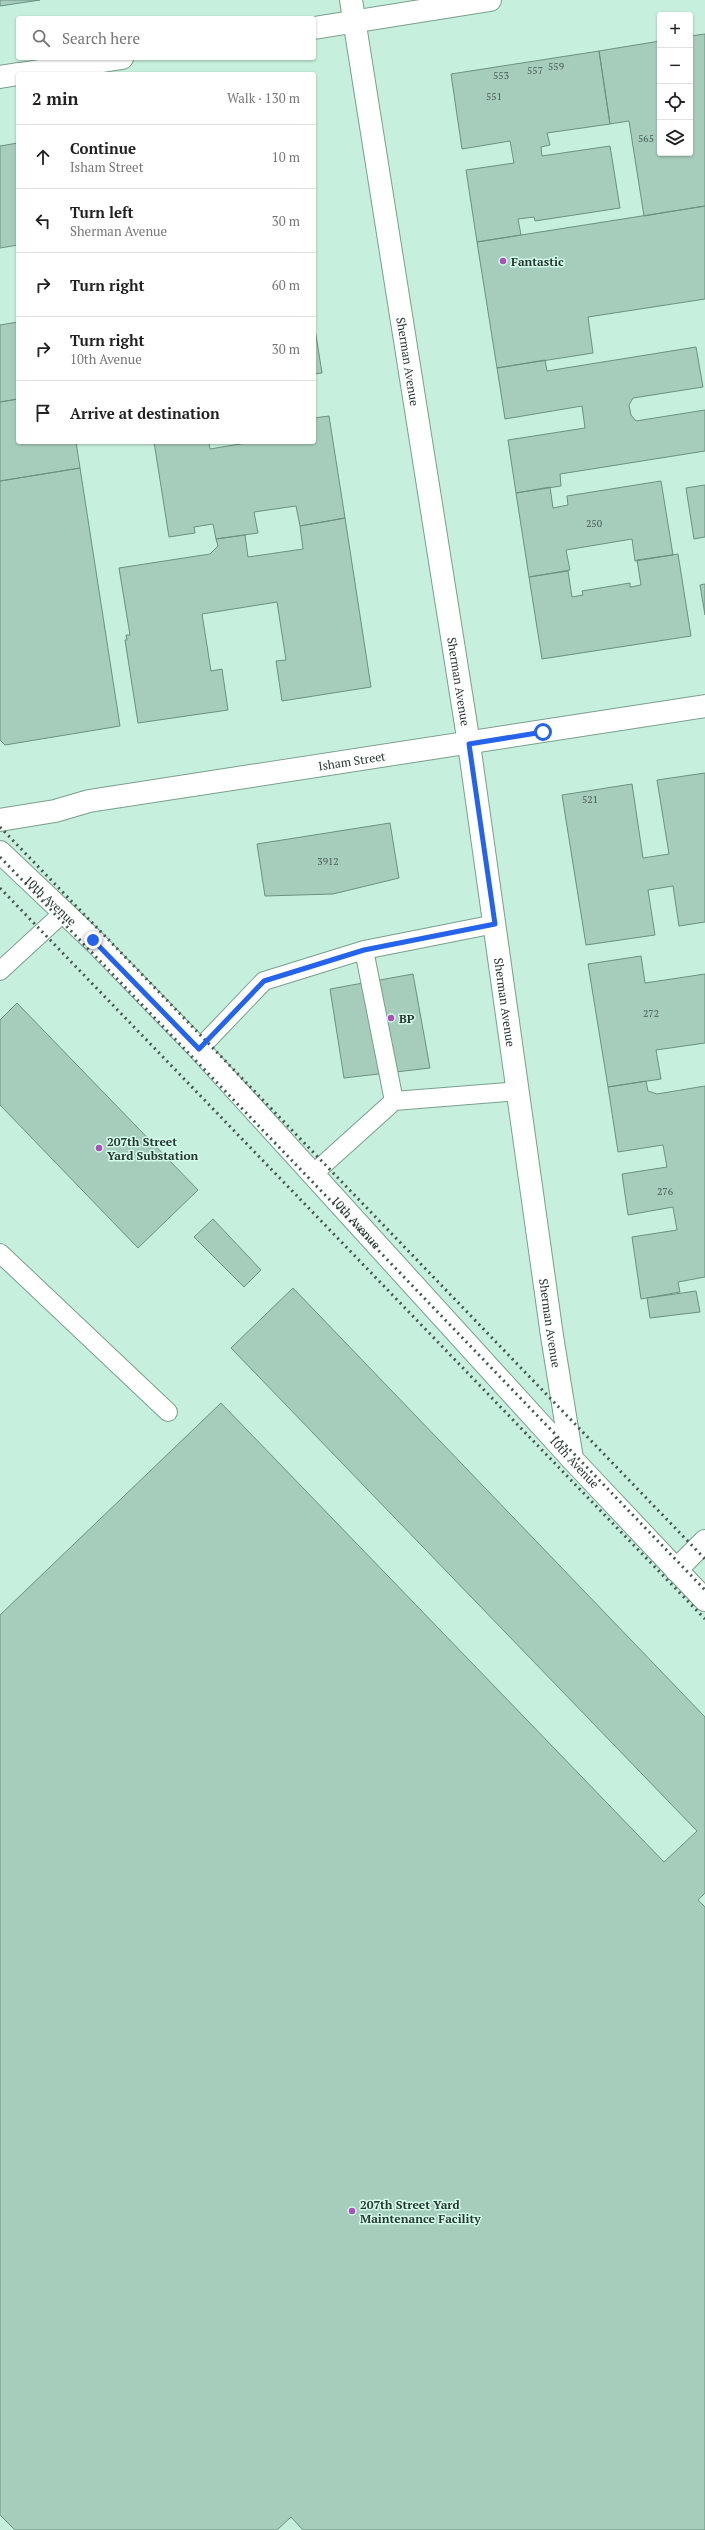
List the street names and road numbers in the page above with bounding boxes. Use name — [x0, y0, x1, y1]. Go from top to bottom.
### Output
street label: Sherman Avenue — [394, 316, 423, 407]
street label: Sherman Avenue — [445, 636, 474, 727]
street label: Isham Street — [317, 748, 387, 773]
street label: 10th Avenue — [22, 872, 80, 928]
street label: Sherman Avenue — [492, 957, 519, 1048]
street label: 10th Avenue — [329, 1192, 384, 1252]
street label: Sherman Avenue — [537, 1278, 565, 1369]
street label: 10th Avenue — [547, 1432, 603, 1491]

